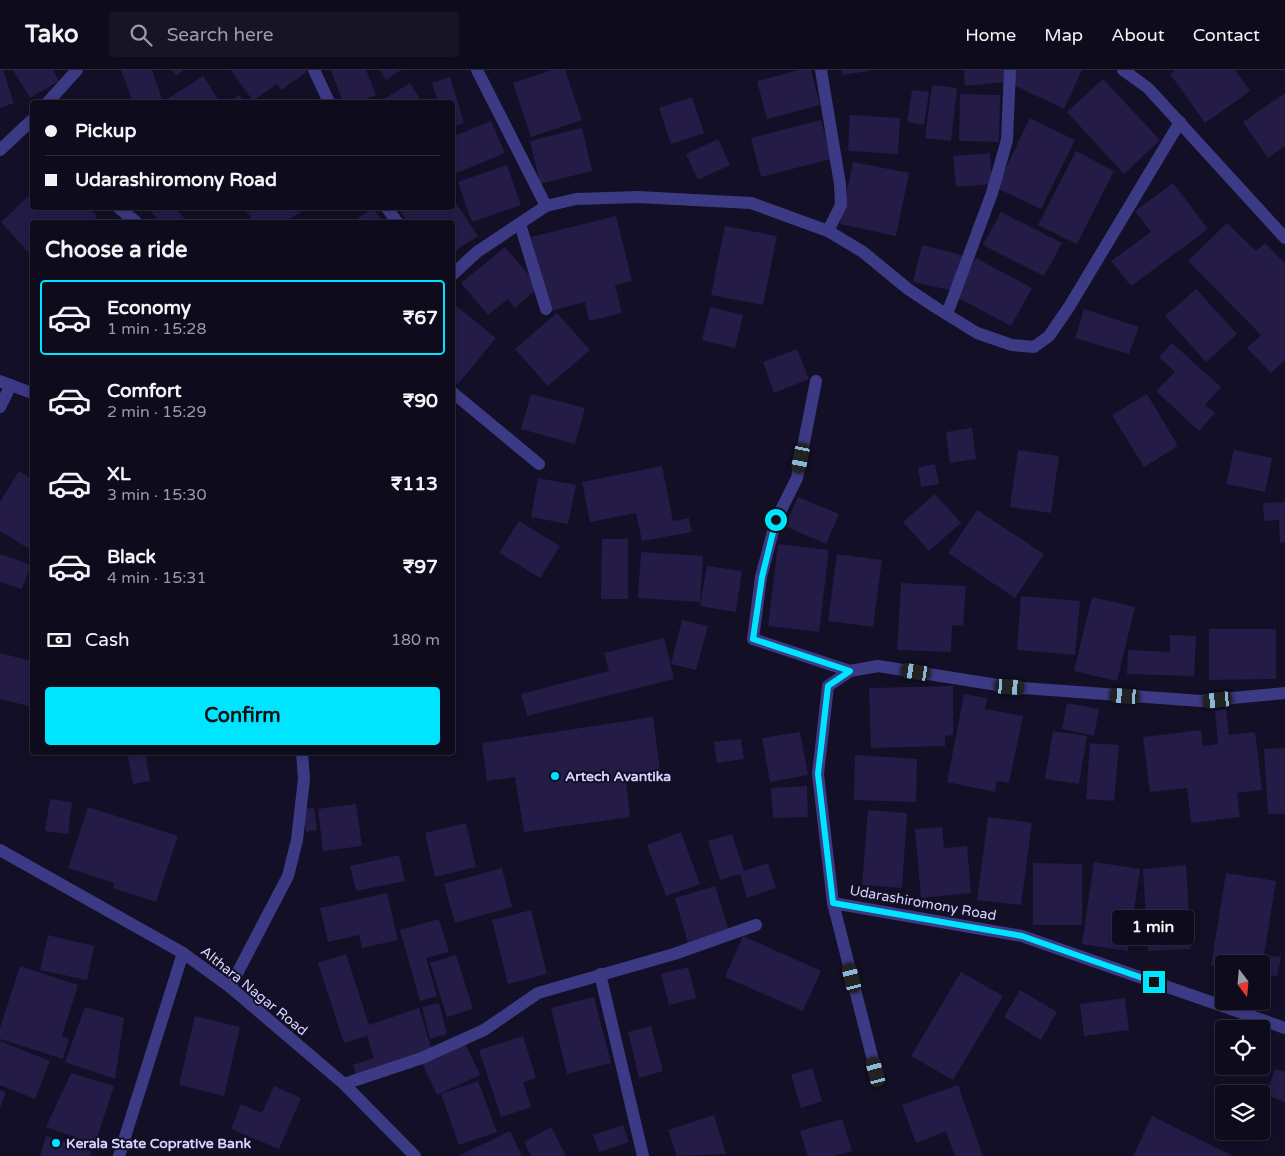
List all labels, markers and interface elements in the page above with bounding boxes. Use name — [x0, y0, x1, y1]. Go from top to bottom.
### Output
search box — [109, 12, 459, 57]
text: Tako — [25, 20, 79, 49]
icon: search — [127, 21, 155, 49]
text: Search here — [167, 24, 273, 46]
text: Home — [965, 24, 1016, 46]
text: Map — [1044, 24, 1083, 46]
text: About — [1111, 24, 1165, 46]
text: Contact — [1193, 24, 1260, 46]
text: Pickup — [75, 120, 136, 142]
text: Udarashiromony Road — [75, 169, 277, 191]
text: Choose a ride — [45, 237, 188, 263]
icon: car — [47, 295, 92, 340]
text: Economy — [107, 297, 191, 319]
text: ₹67 — [403, 307, 438, 329]
text: 1 min · 15:28 — [107, 319, 206, 339]
icon: car — [47, 378, 92, 423]
text: Comfort — [107, 380, 181, 402]
text: ₹90 — [403, 390, 438, 412]
text: 2 min · 15:29 — [107, 402, 206, 422]
car — [790, 442, 811, 474]
icon: car — [47, 461, 92, 506]
text: XL — [107, 463, 131, 485]
text: ₹113 — [391, 473, 438, 495]
text: 3 min · 15:30 — [107, 485, 206, 505]
route start — [765, 509, 787, 531]
icon: car — [47, 544, 92, 589]
text: Black — [107, 546, 156, 568]
text: ₹97 — [403, 556, 438, 578]
text: 4 min · 15:31 — [107, 568, 206, 588]
icon: cash — [45, 626, 73, 654]
text: Cash — [85, 629, 130, 651]
text: 180 m — [391, 630, 440, 650]
car — [900, 662, 931, 682]
car — [994, 678, 1025, 696]
button: Confirm — [45, 687, 440, 745]
car — [1109, 687, 1140, 705]
car — [1202, 691, 1233, 709]
place label: Artech Avantika — [565, 768, 671, 785]
marker: Artech Avantika — [549, 770, 561, 782]
street label: Udarashiromony Road — [848, 882, 998, 924]
callout: 1 min — [1113, 910, 1195, 944]
text: 1 min — [1132, 917, 1174, 937]
street label: Althara Nagar Road — [197, 943, 311, 1039]
north arrow — [1215, 955, 1270, 1010]
map controls — [1215, 955, 1270, 1140]
car — [841, 962, 862, 994]
route end — [1143, 971, 1165, 993]
button: locate — [1215, 1020, 1270, 1075]
car — [864, 1056, 887, 1088]
button: layers — [1215, 1085, 1270, 1140]
place label: Kerala State Coprative Bank — [66, 1135, 251, 1152]
marker: Kerala State Coprative Bank — [50, 1137, 62, 1149]

